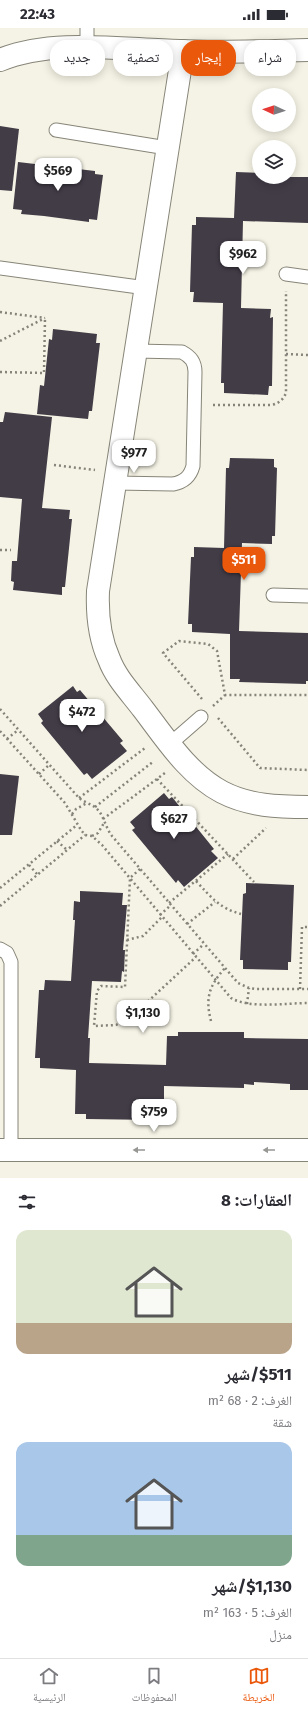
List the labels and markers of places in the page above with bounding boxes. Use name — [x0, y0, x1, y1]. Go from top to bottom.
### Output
pin: $569 — [34, 158, 82, 192]
pin: $962 — [219, 241, 267, 275]
pin: $977 — [110, 440, 158, 474]
pin: $511 — [220, 547, 268, 581]
pin: $472 — [58, 699, 106, 733]
pin: $627 — [150, 806, 198, 840]
pin: $1,130 — [110, 1000, 176, 1034]
pin: $759 — [130, 1099, 178, 1133]

